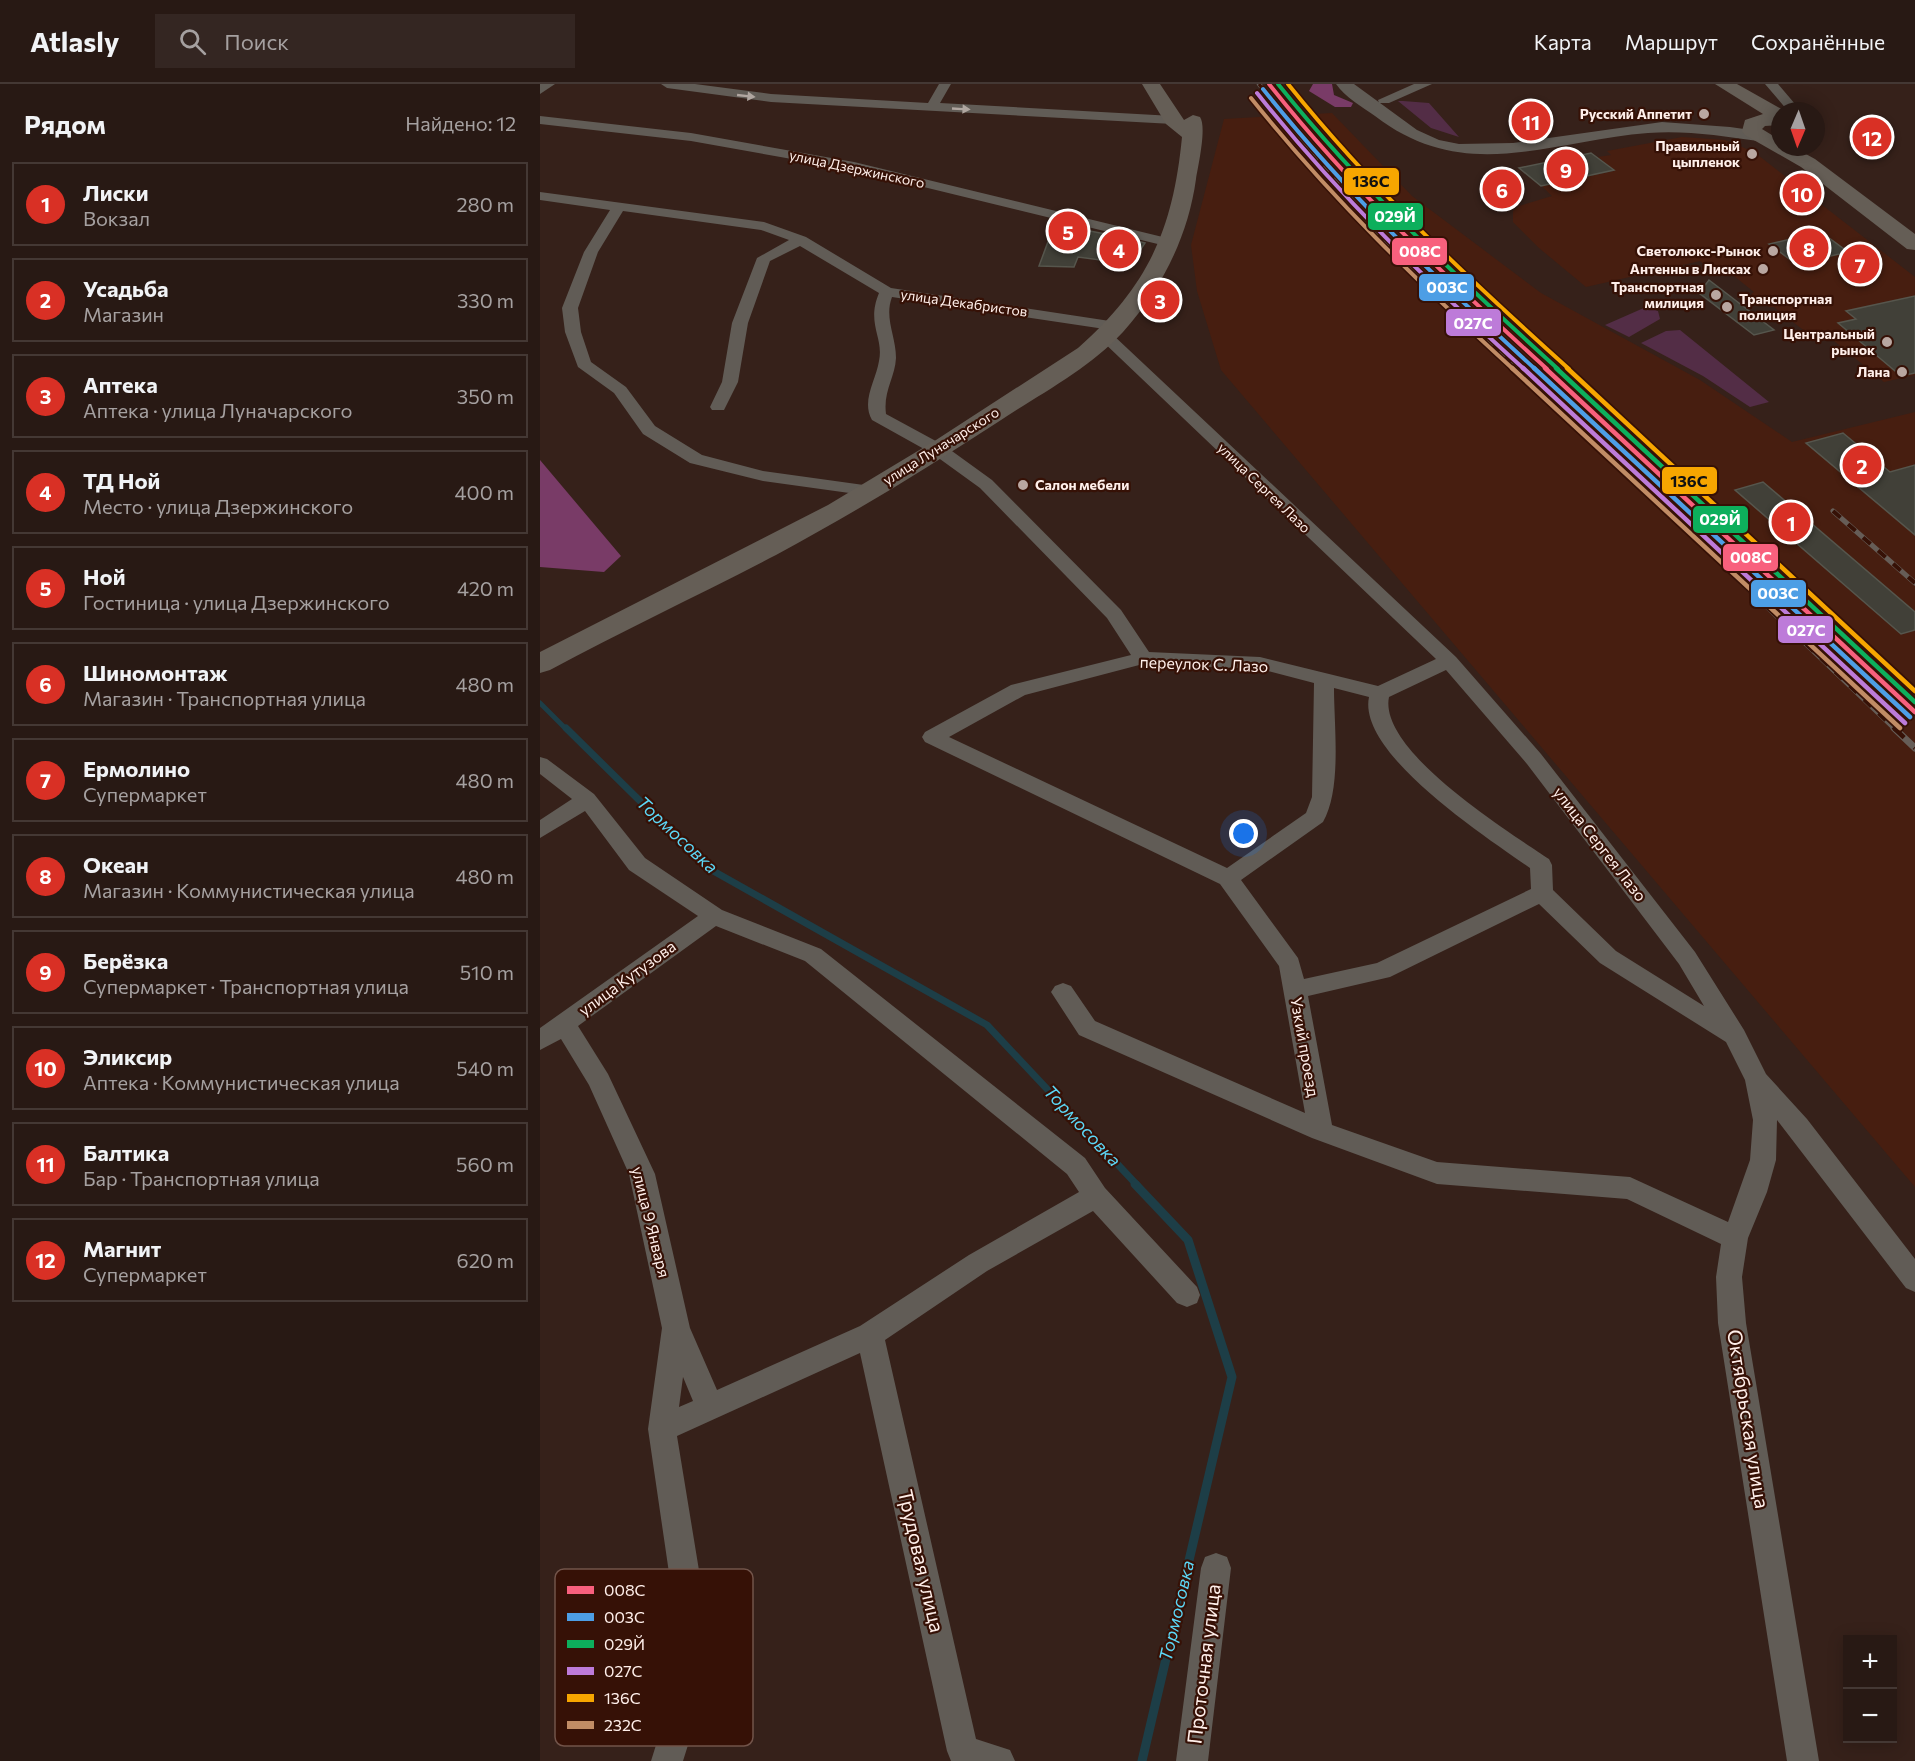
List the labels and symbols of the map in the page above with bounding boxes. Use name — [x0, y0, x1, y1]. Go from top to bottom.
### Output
one-way arrow — [736, 91, 755, 101]
pin: 11 — [1512, 99, 1550, 144]
north arrow — [1771, 102, 1825, 156]
one-way arrow — [952, 104, 971, 113]
place label: Русский Аппетит — [1580, 105, 1692, 122]
marker: Русский Аппетит — [1697, 107, 1711, 121]
pin: 12 — [1852, 115, 1892, 160]
place label: Правильный цыпленок — [1655, 137, 1740, 170]
street label: улица Дзержинского — [788, 146, 926, 191]
pin: 9 — [1546, 146, 1586, 191]
marker: Правильный цыпленок — [1745, 147, 1759, 161]
pin: 6 — [1482, 166, 1522, 212]
line badge: 136С — [1343, 167, 1400, 196]
pin: 10 — [1782, 170, 1822, 216]
text: 136С — [1352, 171, 1390, 190]
line badge: 029Й — [1367, 202, 1424, 231]
text: 029Й — [1374, 206, 1416, 225]
pin: 5 — [1048, 208, 1088, 254]
pin: 4 — [1100, 226, 1138, 272]
pin: 8 — [1790, 226, 1828, 270]
line badge: 008С — [1391, 237, 1448, 266]
text: 008С — [1399, 241, 1441, 260]
place label: Светолюкс-Рынок — [1636, 242, 1761, 259]
pin: 7 — [1840, 242, 1880, 286]
marker: Светолюкс-Рынок — [1766, 244, 1780, 258]
place label: Антенны в Лисках — [1630, 260, 1751, 277]
marker: Антенны в Лисках — [1756, 262, 1770, 276]
line badge: 003С — [1418, 273, 1475, 302]
text: 003С — [1426, 277, 1468, 296]
pin: 3 — [1140, 278, 1180, 322]
place label: Транспортная милиция — [1611, 278, 1704, 311]
street label: улица Декабристов — [900, 285, 1029, 320]
marker: Транспортная милиция — [1709, 288, 1723, 302]
place label: Транспортная полиция — [1739, 290, 1832, 323]
marker: Транспортная полиция — [1720, 300, 1734, 314]
line badge: 027С — [1445, 308, 1502, 337]
text: 027С — [1453, 313, 1493, 332]
place label: Центральный рынок — [1783, 325, 1875, 358]
marker: Центральный рынок — [1880, 335, 1894, 349]
place label: Лана — [1857, 363, 1890, 380]
marker: Лана — [1895, 365, 1909, 379]
street label: улица Луначарского — [880, 403, 1002, 488]
street label: улица Сергея Лазо — [1214, 439, 1314, 536]
pin: 2 — [1842, 442, 1882, 488]
line badge: 136С — [1661, 466, 1718, 495]
text: 136С — [1670, 471, 1708, 490]
place label: Салон мебели — [1035, 476, 1129, 493]
marker: Салон мебели — [1016, 478, 1030, 492]
pin: 1 — [1772, 500, 1810, 544]
line badge: 029Й — [1692, 505, 1749, 534]
text: 029Й — [1699, 509, 1741, 528]
line badge: 008С — [1722, 543, 1779, 572]
text: 008С — [1730, 547, 1772, 566]
line badge: 003С — [1750, 579, 1807, 608]
text: 003С — [1757, 583, 1799, 602]
line badge: 027С — [1777, 615, 1834, 644]
text: 027С — [1786, 620, 1826, 639]
street label: переулок С. Лазо — [1139, 652, 1269, 675]
street label: улица Сергея Лазо — [1550, 783, 1651, 905]
water label: Тормосовка — [632, 791, 723, 877]
your location — [1229, 819, 1258, 848]
street label: улица Кутузова — [575, 936, 679, 1019]
street label: Узкий проезд — [1287, 996, 1324, 1099]
water label: Тормосовка — [1040, 1080, 1126, 1171]
street label: улица 9 Января — [628, 1164, 674, 1279]
street label: Октябрьская улица — [1723, 1328, 1775, 1510]
street label: Трудовая улица — [894, 1487, 950, 1635]
water label: Тормосовка — [1154, 1558, 1198, 1663]
legend — [555, 1569, 753, 1746]
text: 008С — [604, 1580, 646, 1599]
street label: Проточная улица — [1181, 1582, 1225, 1745]
text: 003С — [604, 1607, 645, 1626]
text: 029Й — [604, 1634, 645, 1653]
text: 027С — [604, 1661, 643, 1680]
text: 136С — [604, 1688, 641, 1707]
text: 232C — [604, 1715, 642, 1734]

